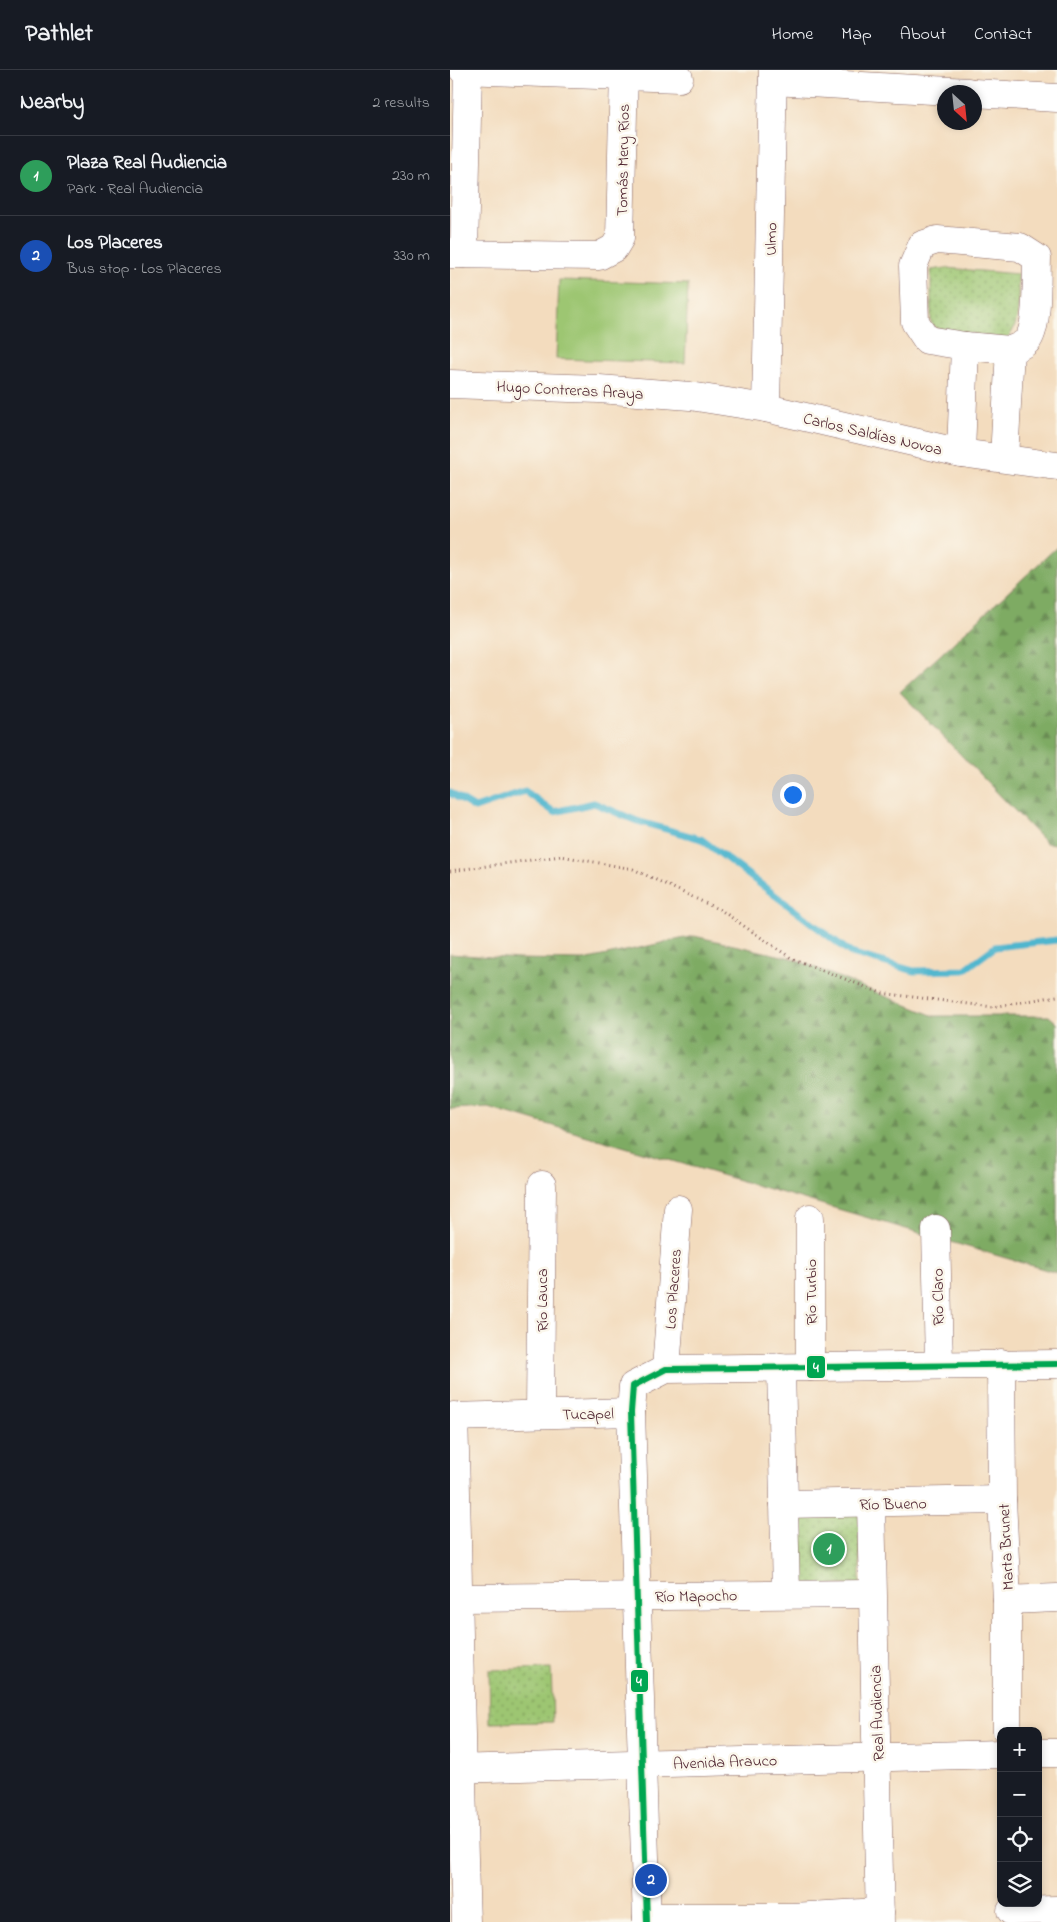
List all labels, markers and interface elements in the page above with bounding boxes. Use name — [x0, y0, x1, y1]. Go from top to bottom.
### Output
text: Pathlet — [25, 17, 93, 52]
text: Home — [772, 22, 813, 48]
text: Map — [841, 22, 872, 48]
text: About — [900, 22, 946, 48]
text: Contact — [974, 22, 1032, 48]
north arrow — [937, 85, 982, 130]
text: Nearby — [20, 88, 84, 118]
text: 2 results — [372, 91, 430, 115]
street label: Tomás Mery Ríos — [611, 104, 637, 216]
text: Plaza Real Audiencia — [67, 150, 227, 177]
text: 1 — [33, 164, 39, 188]
text: 230 m — [392, 164, 430, 188]
text: Park · Real Audiencia — [67, 177, 203, 201]
street label: Ulmo — [760, 222, 784, 256]
text: Los Placeres — [67, 230, 163, 257]
text: 2 — [32, 244, 40, 268]
text: 330 m — [393, 244, 430, 268]
text: Bus stop · Los Placeres — [67, 257, 222, 281]
street label: Hugo Contreras Araya — [496, 375, 644, 407]
street label: Carlos Saldías Novoa — [801, 407, 944, 463]
your location — [780, 782, 806, 808]
street label: Los Placeres — [659, 1248, 689, 1330]
street label: Río Turbio — [800, 1259, 824, 1325]
street label: Río Lauca — [531, 1268, 555, 1332]
street label: Río Claro — [927, 1268, 951, 1326]
line badge: 4 — [806, 1355, 826, 1379]
text: 4 — [812, 1358, 819, 1379]
street label: Tucapel — [562, 1403, 614, 1427]
street label: Río Bueno — [859, 1492, 927, 1518]
street label: Marta Brunet — [993, 1502, 1021, 1591]
pin: 1 — [813, 1530, 845, 1568]
street label: Río Mapocho — [655, 1584, 737, 1610]
street label: Real Audiencia — [864, 1665, 892, 1761]
line badge: 4 — [630, 1669, 649, 1693]
text: 4 — [635, 1672, 642, 1693]
map controls — [997, 1727, 1042, 1907]
button: + — [997, 1727, 1042, 1772]
street label: Avenida Arauco — [673, 1749, 777, 1777]
button: − — [997, 1772, 1042, 1817]
button: locate — [997, 1817, 1042, 1862]
pin: 2 — [635, 1861, 667, 1899]
button: layers — [997, 1862, 1042, 1907]

